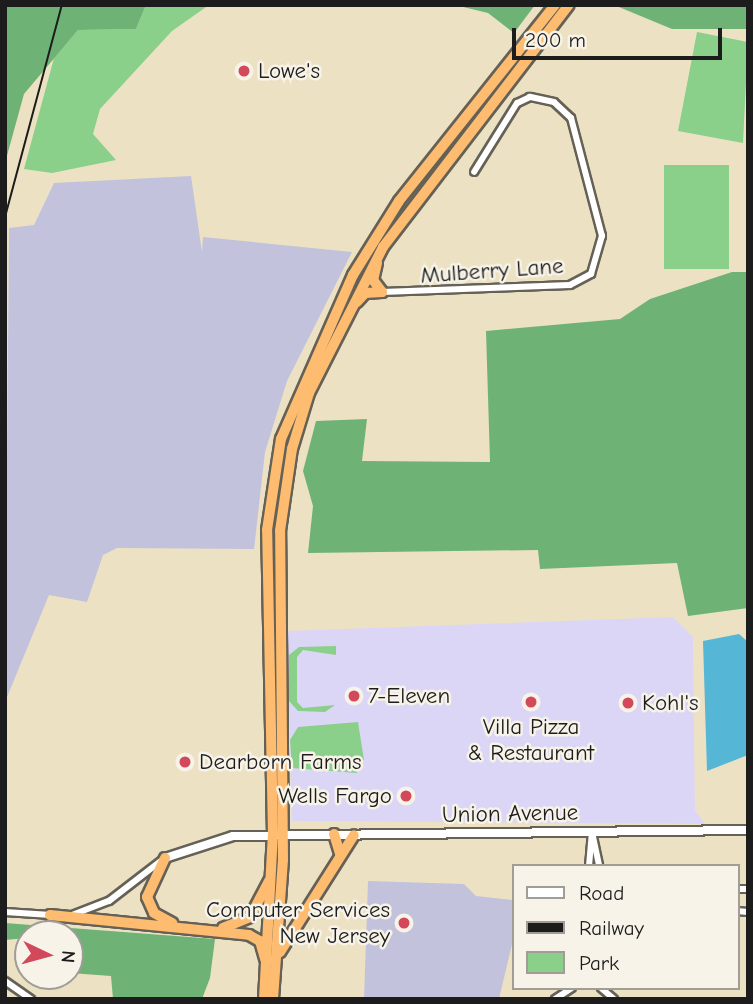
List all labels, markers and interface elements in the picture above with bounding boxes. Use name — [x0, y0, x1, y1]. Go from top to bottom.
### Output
scale bar — [515, 14, 725, 58]
text: 200 m — [525, 28, 586, 52]
place label: Lowe's — [258, 57, 320, 85]
marker: Lowe's — [236, 63, 252, 79]
street label: Mulberry Lane — [420, 252, 564, 290]
place label: 7-Eleven — [368, 682, 450, 710]
marker: 7-Eleven — [346, 688, 362, 704]
place label: Kohl's — [642, 689, 698, 717]
marker: Villa Pizza & Restaurant — [523, 694, 539, 710]
marker: Kohl's — [620, 695, 636, 711]
place label: Villa Pizza & Restaurant — [468, 713, 594, 767]
place label: Dearborn Farms — [199, 748, 362, 776]
marker: Dearborn Farms — [177, 754, 193, 770]
place label: Wells Fargo — [278, 782, 392, 810]
marker: Wells Fargo — [398, 788, 414, 804]
street label: Union Avenue — [442, 799, 578, 829]
legend — [512, 864, 739, 990]
text: Road — [579, 881, 624, 905]
place label: Computer Services New Jersey — [206, 896, 390, 950]
marker: Computer Services New Jersey — [396, 915, 412, 931]
text: Railway — [579, 916, 644, 940]
north arrow — [14, 920, 84, 990]
text: N — [56, 950, 79, 964]
text: Park — [579, 951, 619, 975]

